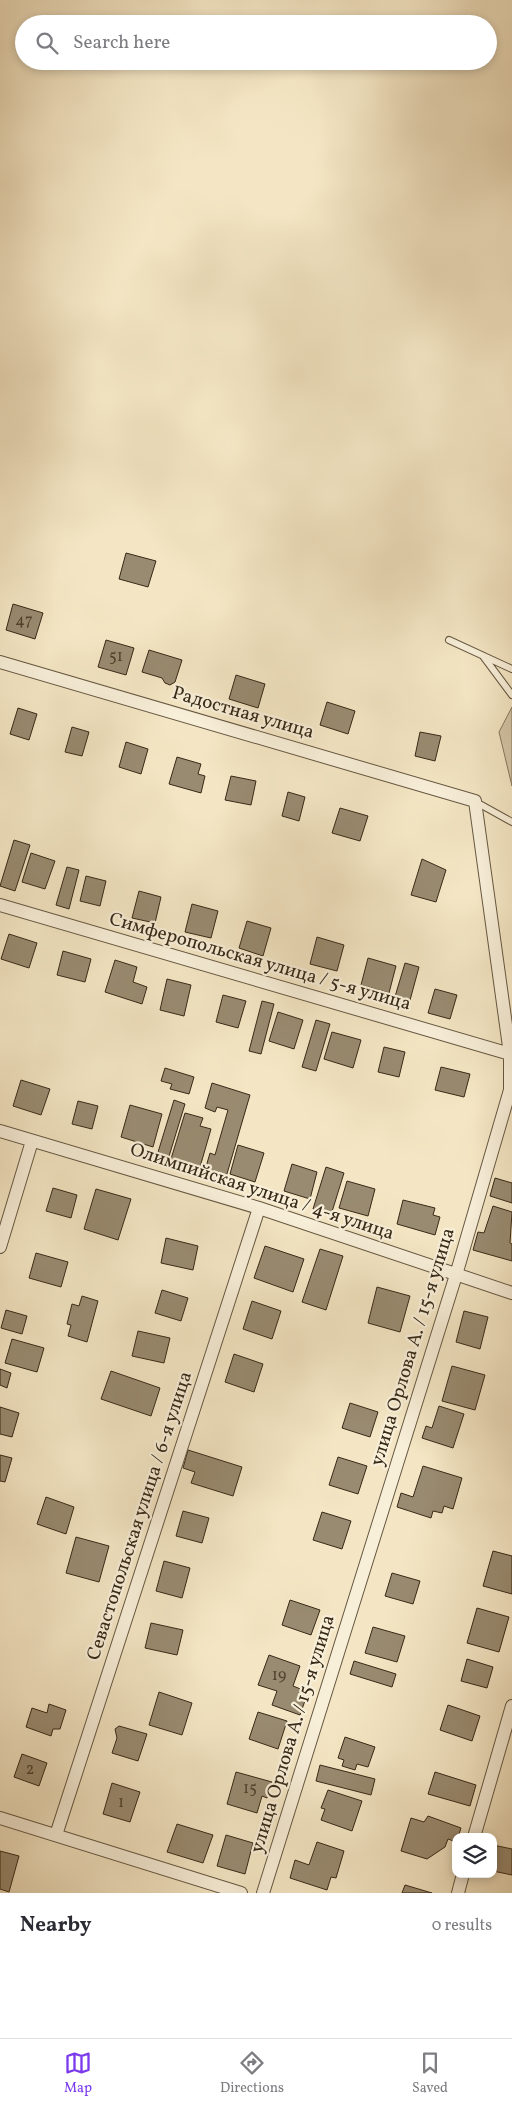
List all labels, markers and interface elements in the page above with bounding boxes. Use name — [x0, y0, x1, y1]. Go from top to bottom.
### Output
search box — [15, 15, 497, 70]
icon: search — [33, 29, 61, 57]
text: Search here — [73, 30, 170, 56]
house number: 47 — [15, 610, 33, 632]
house number: 51 — [109, 646, 123, 668]
street label: Радостная улица — [169, 680, 317, 746]
street label: Симферопольская улица / 5-я улица — [106, 906, 414, 1018]
street label: Олимпийская улица / 4-я улица — [127, 1137, 397, 1247]
street label: улица Орлова А. / 15-я улица — [364, 1225, 462, 1469]
street label: Севастопольская улица / 6-я улица — [81, 1368, 199, 1664]
street label: улица Орлова А. / 15-я улица — [246, 1612, 340, 1856]
house number: 19 — [272, 1665, 286, 1687]
house number: 2 — [26, 1759, 34, 1781]
house number: 15 — [243, 1779, 257, 1799]
house number: 1 — [118, 1792, 124, 1814]
map controls — [452, 1833, 497, 1878]
button: layers — [452, 1833, 497, 1878]
text: Nearby — [20, 1911, 91, 1940]
text: 0 results — [432, 1915, 492, 1937]
tab: Map — [64, 2049, 92, 2098]
tab: Directions — [220, 2049, 284, 2098]
tab: Saved — [412, 2049, 448, 2098]

